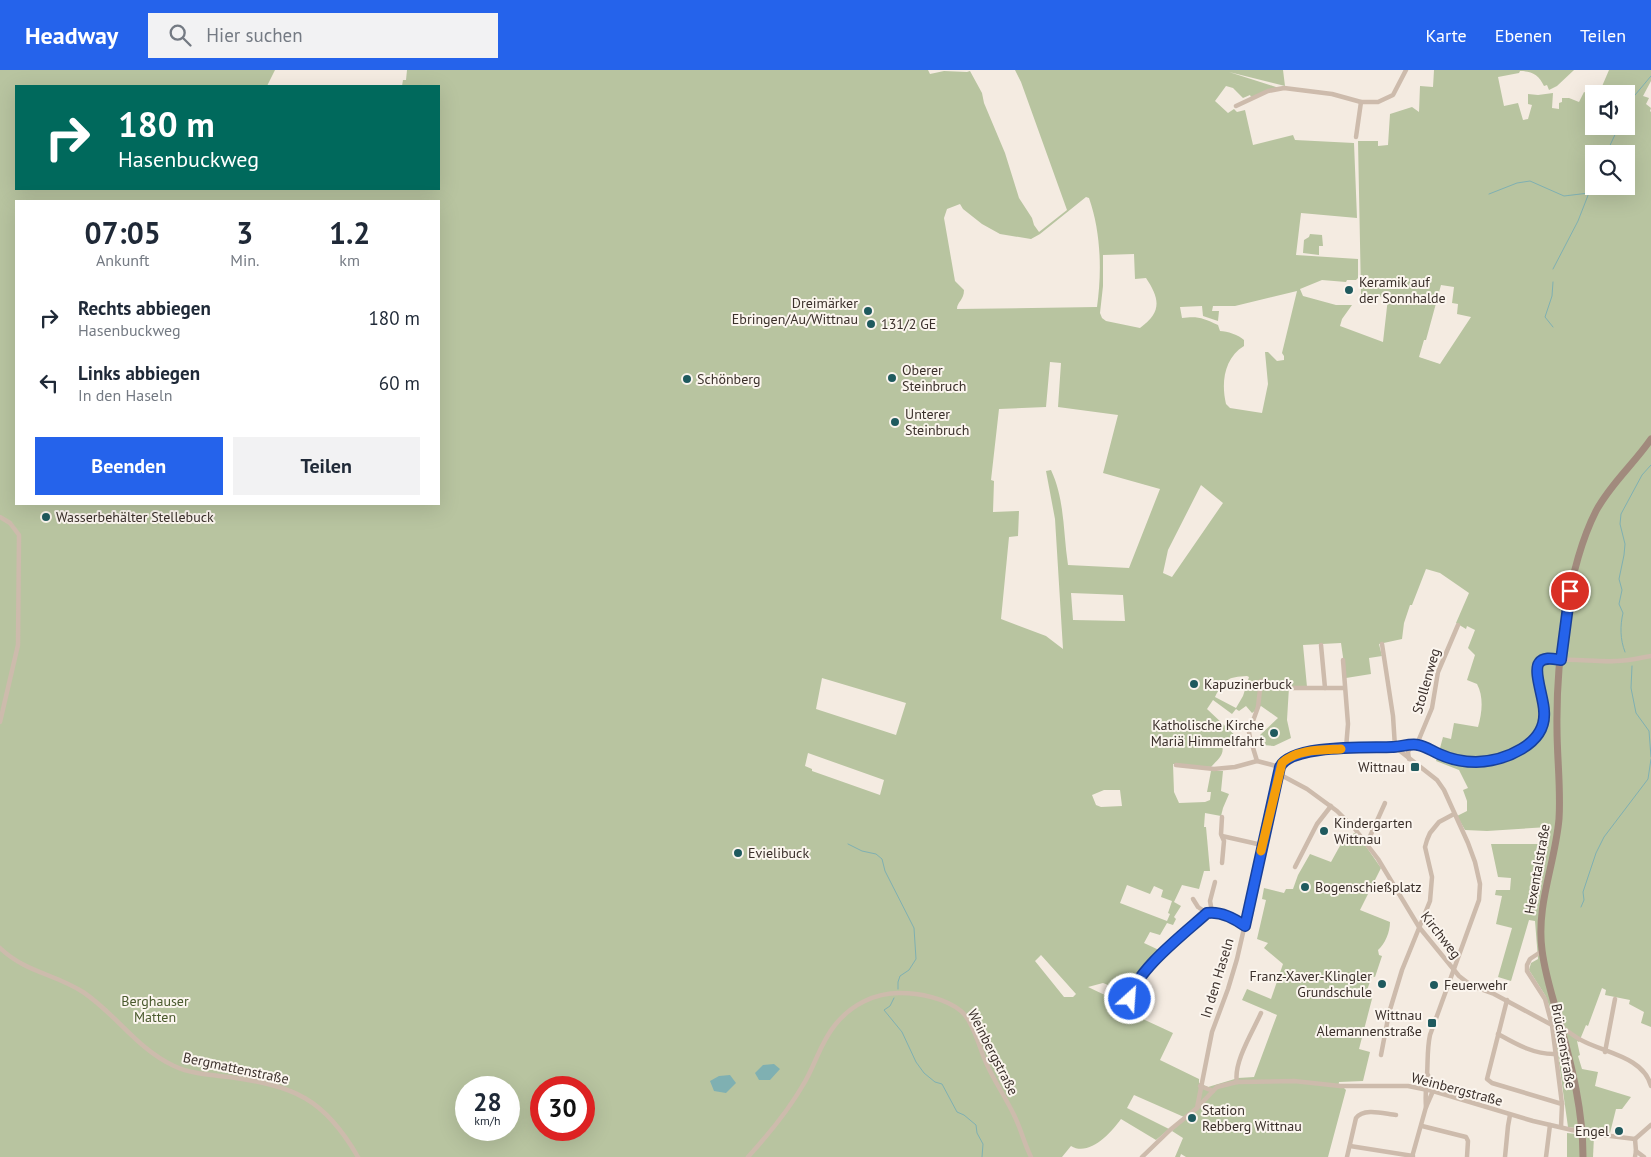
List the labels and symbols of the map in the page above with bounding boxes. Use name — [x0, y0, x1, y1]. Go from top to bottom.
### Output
place label: Keramik auf der Sonnhalde — [1359, 273, 1446, 307]
marker: Keramik auf der Sonnhalde — [1343, 284, 1355, 296]
place label: Dreimärker Ebringen/Au/Wittnau — [732, 294, 858, 328]
marker: Dreimärker Ebringen/Au/Wittnau — [862, 305, 874, 317]
place label: 131/2 GE — [881, 315, 936, 333]
marker: 131/2 GE — [865, 318, 877, 330]
place label: Oberer Steinbruch — [902, 361, 966, 395]
place label: Schönberg — [697, 370, 761, 388]
marker: Oberer Steinbruch — [886, 372, 898, 384]
marker: Schönberg — [681, 373, 693, 385]
place label: Unterer Steinbruch — [905, 405, 969, 439]
marker: Unterer Steinbruch — [889, 416, 901, 428]
place label: Wasserbehälter Stellebuck — [56, 508, 214, 526]
marker: Wasserbehälter Stellebuck — [40, 511, 52, 523]
pin — [1549, 570, 1591, 612]
street label: Stollenweg — [1408, 646, 1444, 716]
place label: Kapuzinerbuck — [1204, 675, 1292, 693]
marker: Kapuzinerbuck — [1188, 678, 1200, 690]
place label: Katholische Kirche Mariä Himmelfahrt — [1151, 716, 1264, 750]
marker: Katholische Kirche Mariä Himmelfahrt — [1268, 727, 1280, 739]
place label: Wittnau — [1358, 758, 1405, 776]
marker: Wittnau — [1409, 761, 1421, 773]
place label: Kindergarten Wittnau — [1334, 814, 1412, 848]
street label: Hexentalstraße — [1520, 822, 1554, 916]
marker: Kindergarten Wittnau — [1318, 825, 1330, 837]
place label: Evielibuck — [748, 844, 809, 862]
marker: Evielibuck — [732, 847, 744, 859]
place label: Bogenschießplatz — [1315, 878, 1422, 896]
marker: Bogenschießplatz — [1299, 881, 1311, 893]
street label: Kirchweg — [1417, 908, 1465, 962]
street label: In den Haseln — [1196, 936, 1238, 1020]
place label: Franz-Xaver-Klingler Grundschule — [1250, 967, 1372, 1001]
position arrow — [1103, 972, 1155, 1024]
place label: Feuerwehr — [1444, 976, 1508, 994]
marker: Franz-Xaver-Klingler Grundschule — [1376, 978, 1388, 990]
marker: Feuerwehr — [1428, 979, 1440, 991]
park label: Berghauser Matten — [121, 992, 189, 1026]
street label: Brückenstraße — [1548, 1002, 1580, 1090]
street label: Weinbergstraße — [964, 1006, 1022, 1098]
place label: Wittnau Alemannenstraße — [1316, 1006, 1422, 1040]
marker: Wittnau Alemannenstraße — [1426, 1017, 1438, 1029]
street label: Bergmattenstraße — [181, 1048, 291, 1088]
street label: Weinbergstraße — [1409, 1068, 1505, 1110]
speed limit sign: 30 — [530, 1076, 595, 1141]
place label: Station Rebberg Wittnau — [1202, 1101, 1302, 1135]
marker: Station Rebberg Wittnau — [1186, 1112, 1198, 1124]
place label: Engel — [1575, 1122, 1609, 1140]
marker: Engel — [1613, 1125, 1625, 1137]

